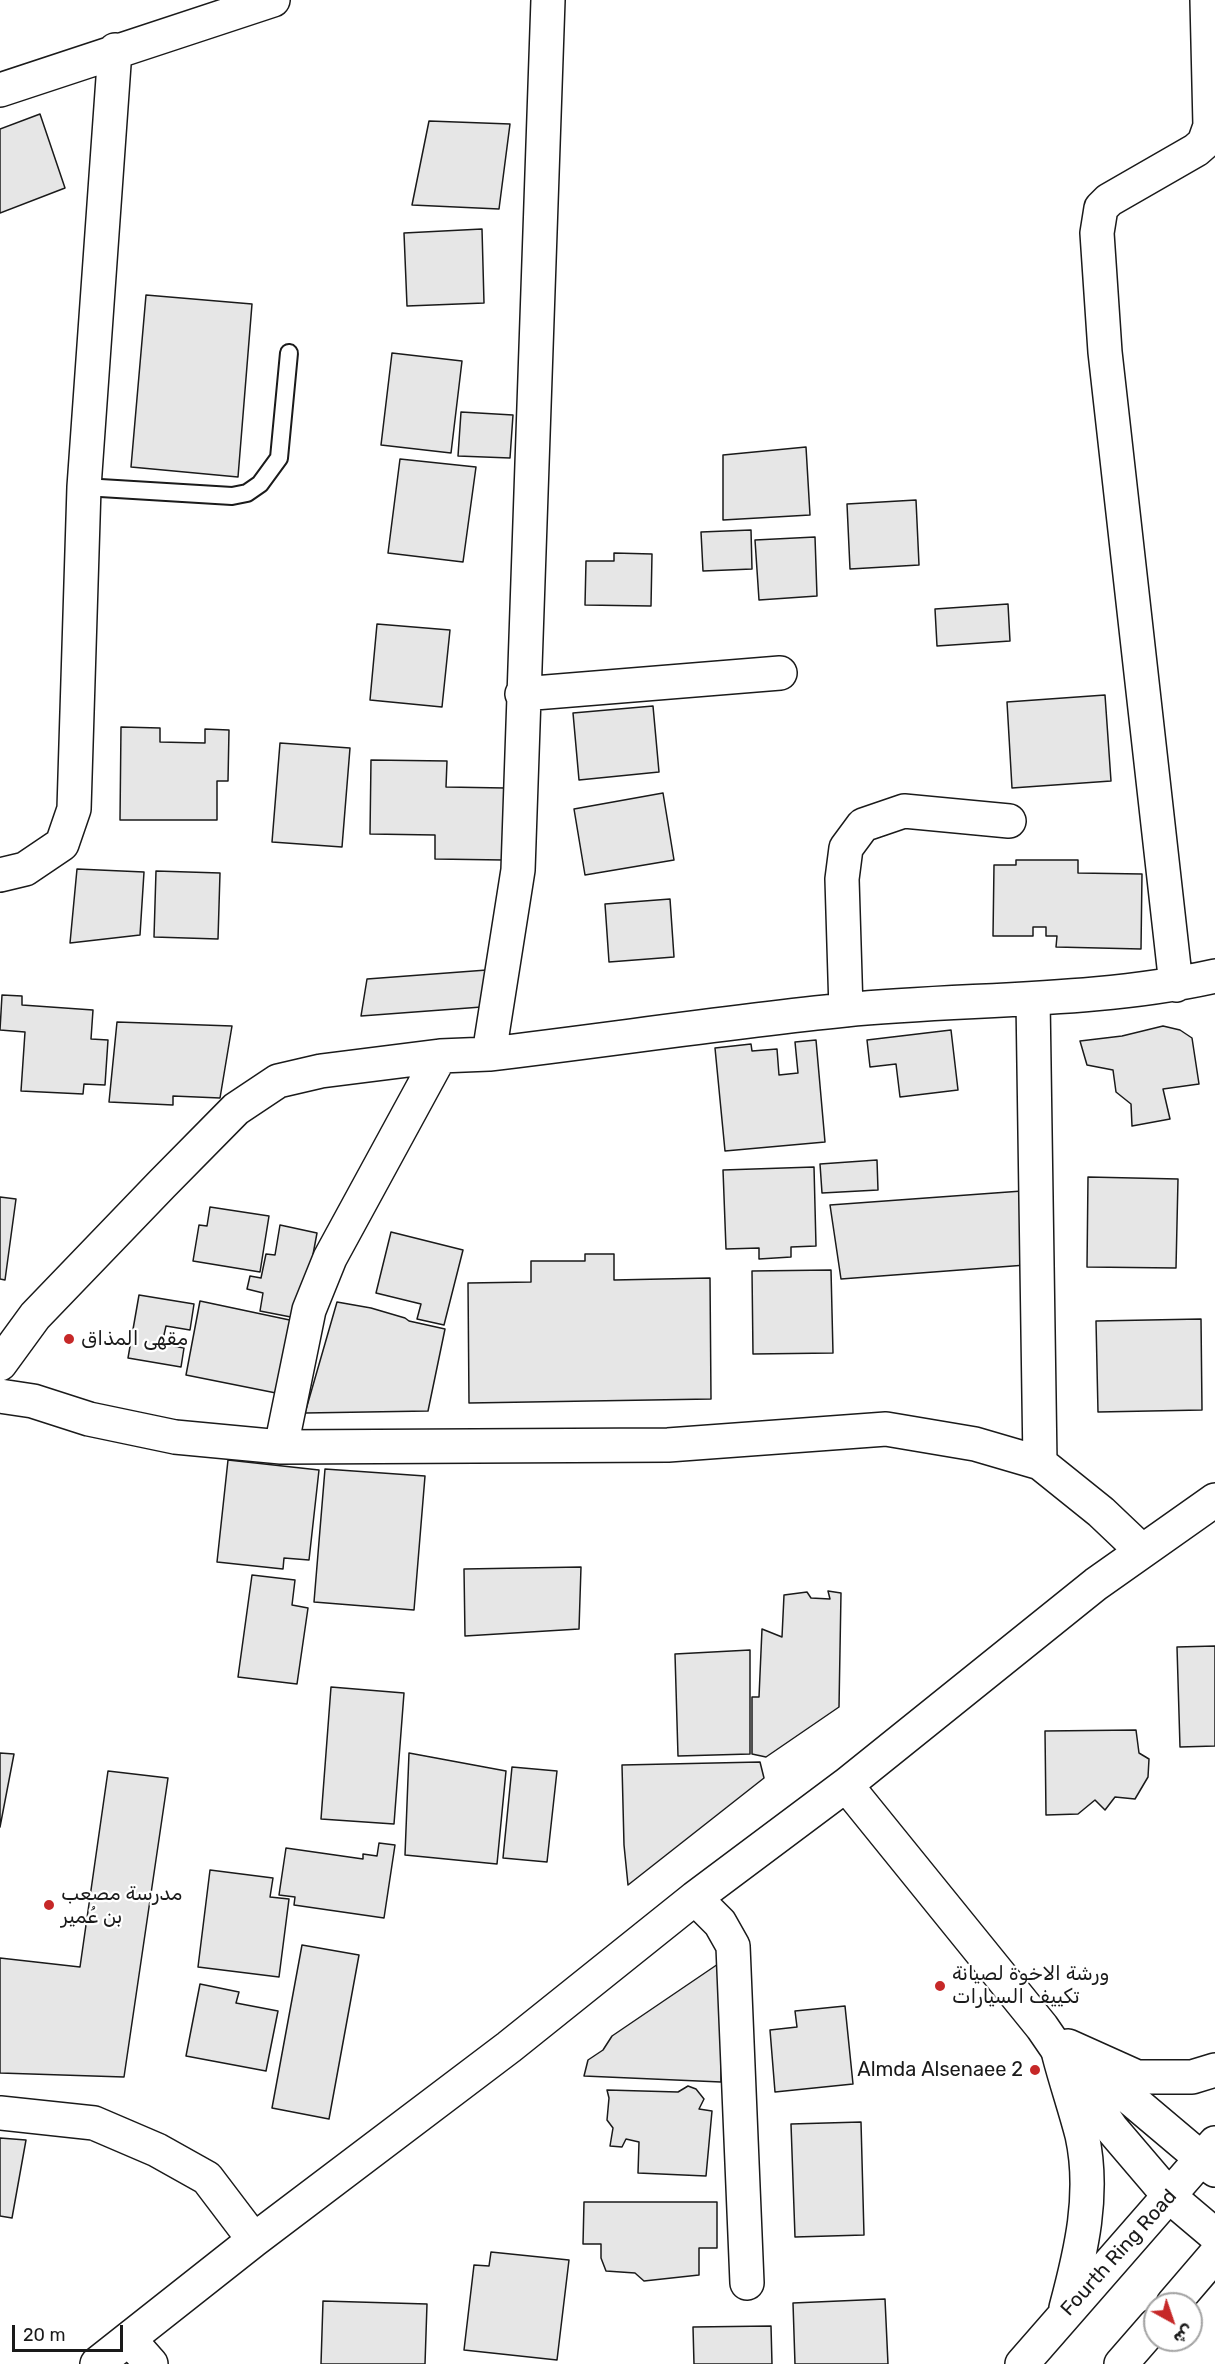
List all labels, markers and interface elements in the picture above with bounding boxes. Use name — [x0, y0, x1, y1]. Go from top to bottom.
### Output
place label: مقهى المذاق — [81, 1327, 188, 1351]
marker: مقهى المذاق — [62, 1332, 76, 1346]
place label: مدرسة مصعب بن عُمير — [61, 1882, 182, 1929]
marker: مدرسة مصعب بن عُمير — [42, 1898, 56, 1912]
place label: ورشة الاخوة لصيانة تكييف السيارات — [952, 1962, 1109, 2009]
marker: ورشة الاخوة لصيانة تكييف السيارات — [933, 1979, 947, 1993]
place label: Almda Alsenaee 2 — [857, 2058, 1023, 2082]
marker: Almda Alsenaee 2 — [1028, 2063, 1042, 2077]
street label: Fourth Ring Road — [1056, 2185, 1182, 2321]
north arrow — [1143, 2292, 1203, 2352]
scale bar — [15, 2313, 126, 2351]
text: ش — [1170, 2321, 1197, 2348]
text: 20 m — [23, 2324, 65, 2346]

